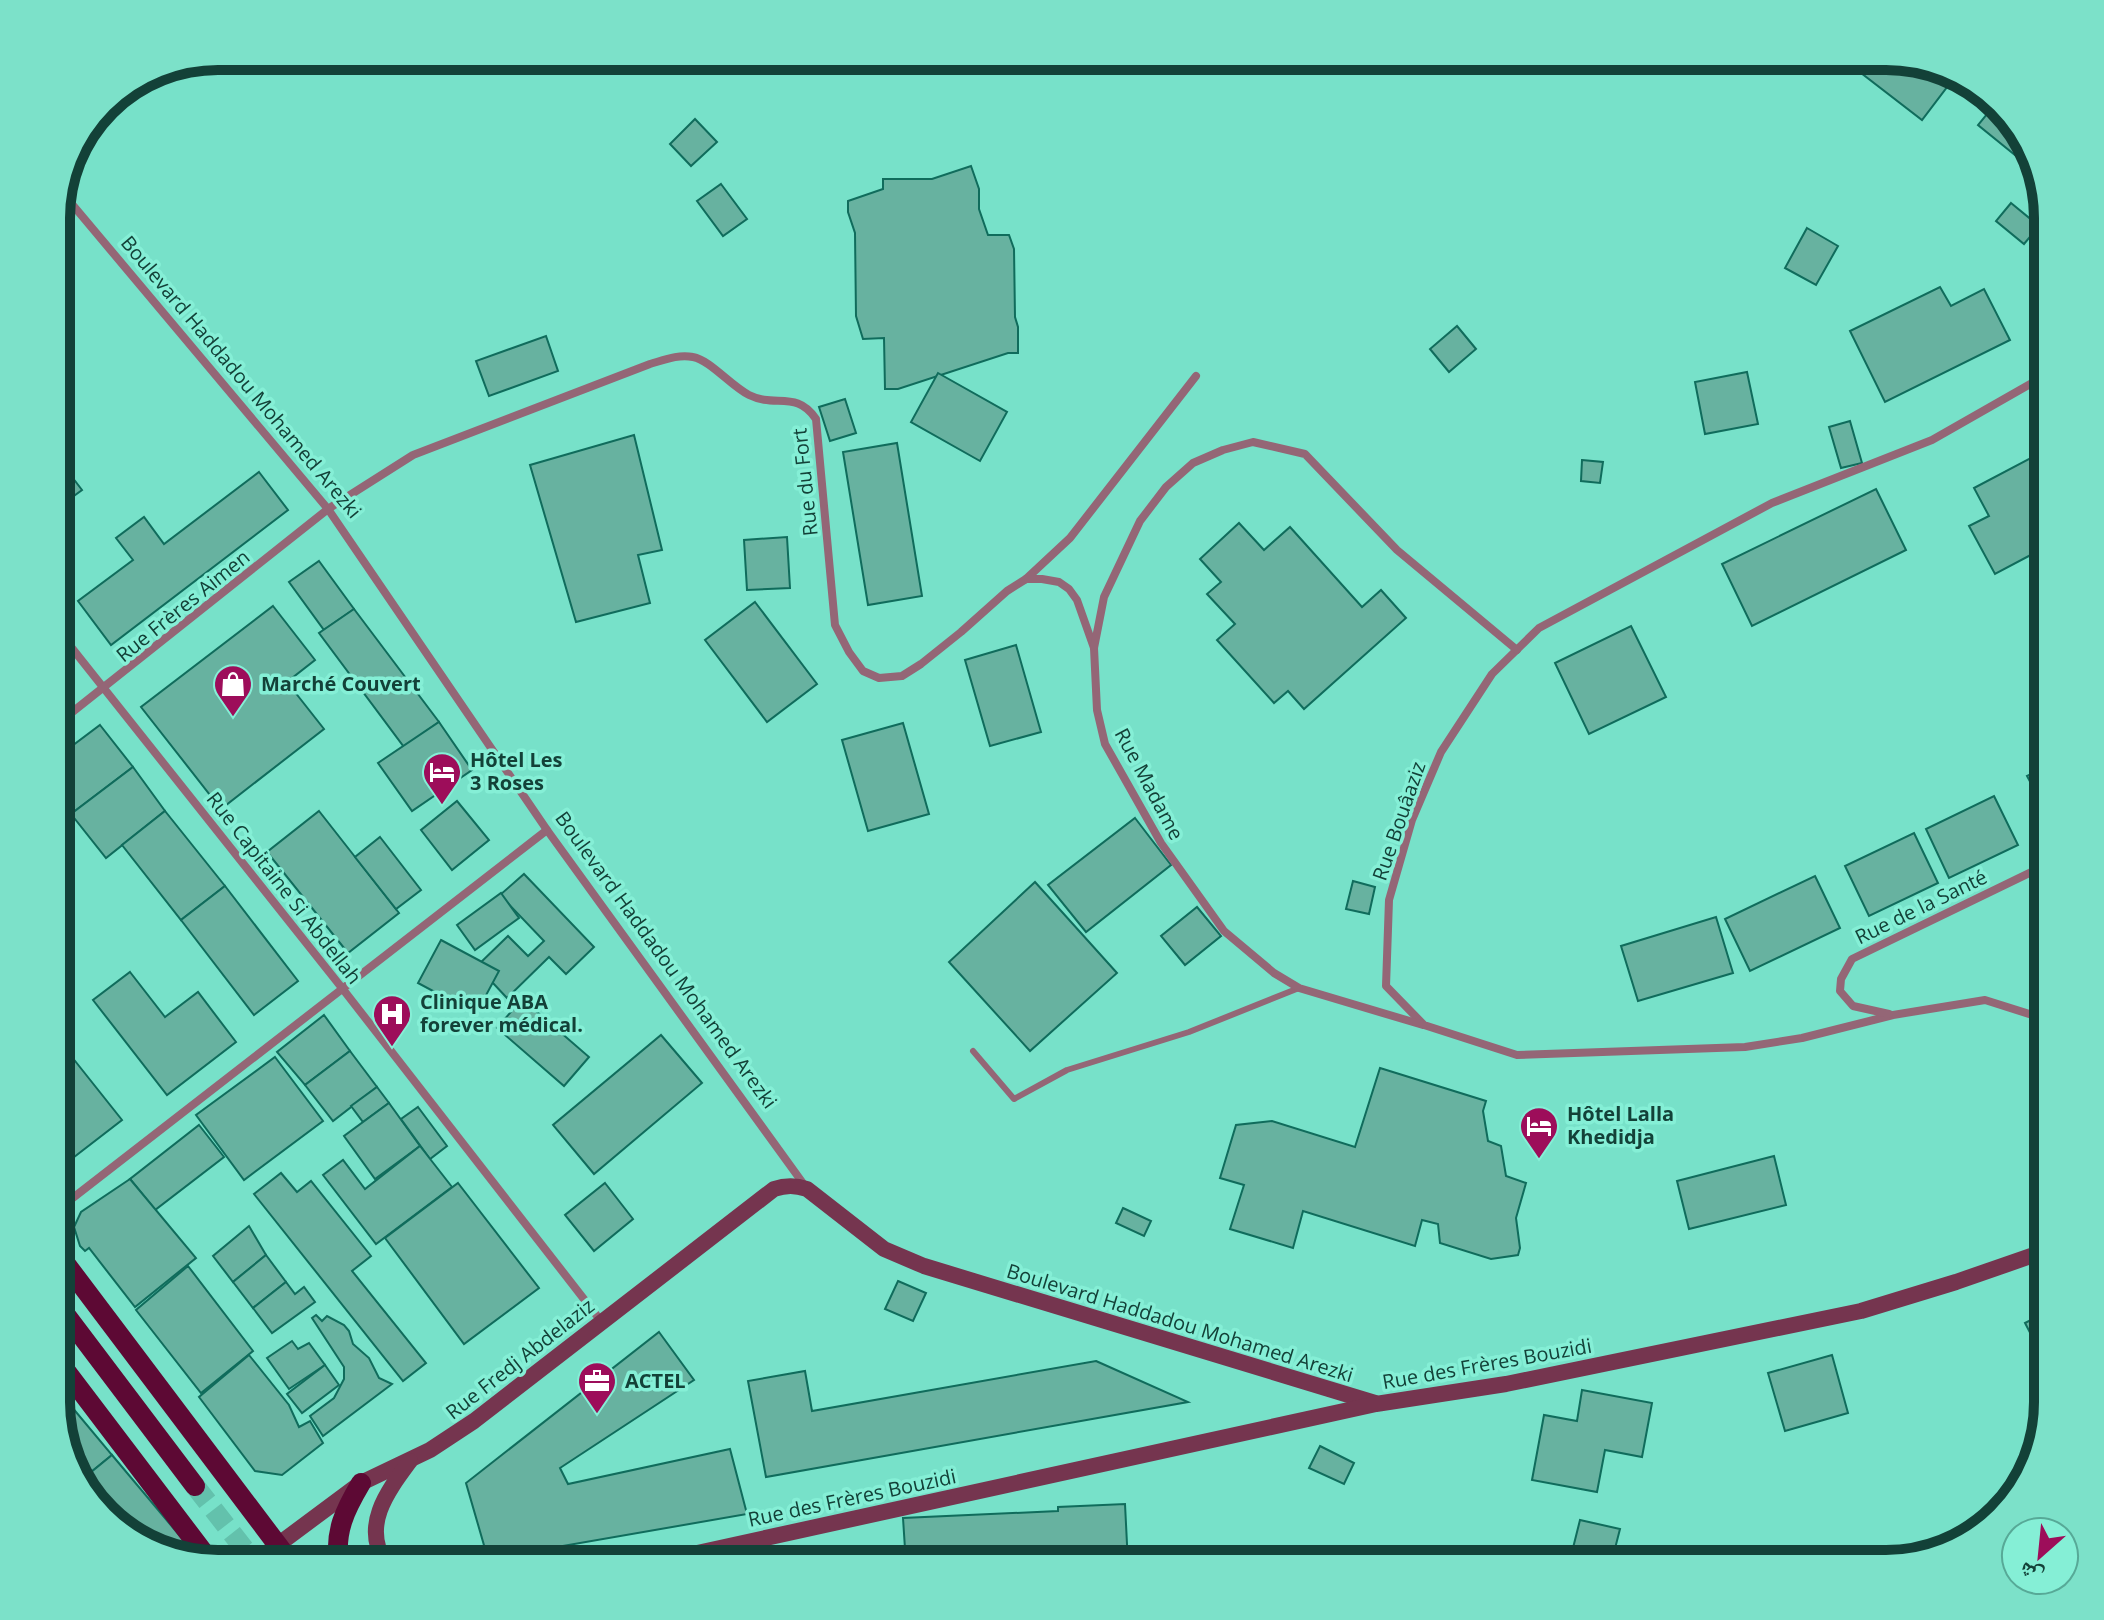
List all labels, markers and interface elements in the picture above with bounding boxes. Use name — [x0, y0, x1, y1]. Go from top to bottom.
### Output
street label: Boulevard Haddadou Mohamed Arezki — [115, 230, 368, 524]
street label: Rue du Fort — [785, 427, 824, 537]
street label: Rue Frères Aimen — [110, 543, 255, 668]
shop icon: Marché Couvert — [212, 663, 254, 718]
place label: Marché Couvert — [261, 670, 421, 697]
street label: Rue Madame — [1109, 723, 1190, 845]
place label: Hôtel Les 3 Roses — [470, 746, 563, 796]
hotel icon: Hôtel Les 3 Roses — [421, 751, 463, 806]
street label: Rue Bouâaziz — [1366, 758, 1432, 884]
street label: Rue Capitaine Si Abdellah — [201, 786, 368, 989]
street label: Boulevard Haddadou Mohamed Arezki — [549, 806, 783, 1114]
street label: Rue de la Santé — [1850, 863, 1991, 950]
place label: Clinique ABA forever médical. — [420, 988, 583, 1038]
hospital icon: Clinique ABA forever médical. — [371, 993, 413, 1048]
place label: Hôtel Lalla Khedidja — [1567, 1100, 1674, 1150]
hotel icon: Hôtel Lalla Khedidja — [1518, 1105, 1560, 1160]
street label: Boulevard Haddadou Mohamed Arezki — [1004, 1257, 1357, 1388]
street label: Rue Fredj Abdelaziz — [440, 1292, 600, 1425]
street label: Rue des Frères Bouzidi — [1380, 1332, 1594, 1395]
office icon: ACTEL — [576, 1360, 618, 1415]
place label: ACTEL — [625, 1367, 686, 1394]
street label: Rue des Frères Bouzidi — [745, 1462, 958, 1533]
north arrow — [2000, 1516, 2080, 1596]
text: ش — [2013, 1556, 2048, 1593]

